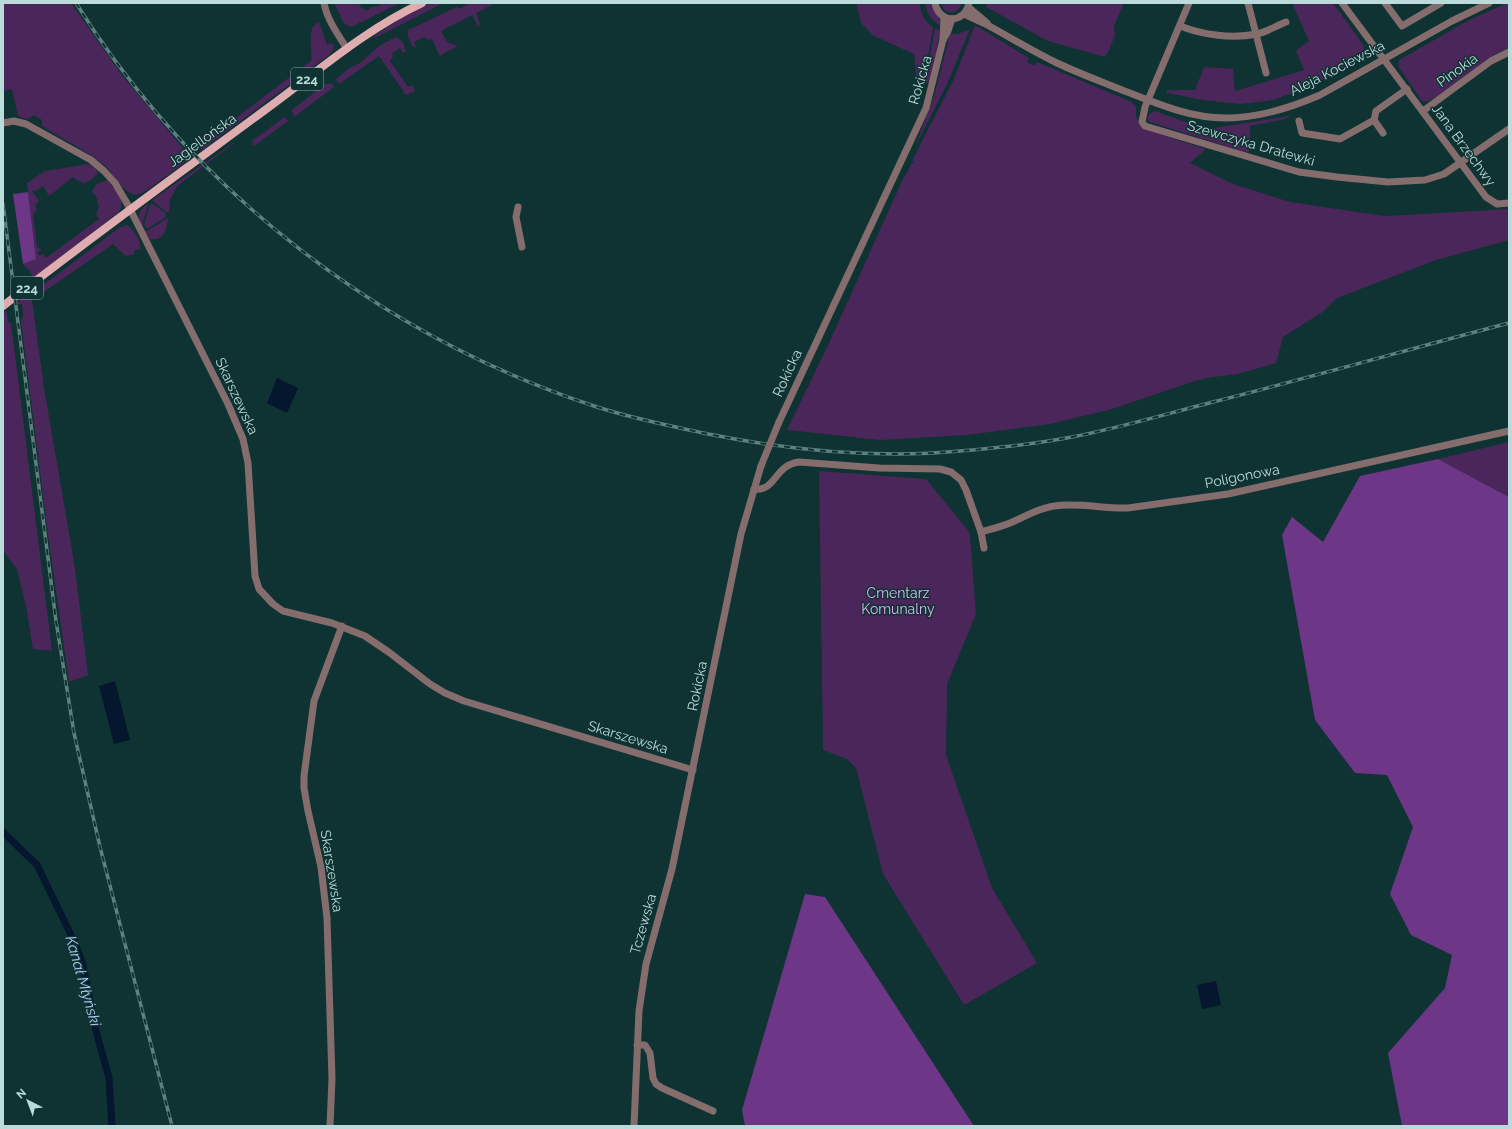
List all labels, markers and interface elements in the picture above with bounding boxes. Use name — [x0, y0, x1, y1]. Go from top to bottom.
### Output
street label: Aleja Kociewska — [1287, 37, 1387, 99]
street label: Pinokia — [1434, 50, 1480, 90]
street label: Rokicka — [905, 54, 935, 106]
road number: 224 — [291, 68, 323, 90]
street label: Jana Brzechwy — [1429, 101, 1499, 189]
street label: Jagiellońska — [165, 110, 239, 170]
street label: Szewczyka Dratewki — [1185, 117, 1317, 169]
road number: 224 — [11, 277, 43, 299]
street label: Rokicka — [769, 347, 805, 399]
street label: Skarszewska — [212, 355, 262, 437]
street label: Poligonowa — [1203, 461, 1281, 491]
park label: Cmentarz Komunalny — [861, 585, 935, 617]
street label: Rokicka — [684, 660, 710, 712]
street label: Skarszewska — [586, 717, 670, 757]
street label: Skarszewska — [318, 829, 346, 913]
street label: Tczewska — [627, 892, 659, 956]
water label: Kanał Młyński — [61, 934, 105, 1029]
north arrow — [8, 1081, 48, 1121]
text: N — [14, 1086, 29, 1102]

